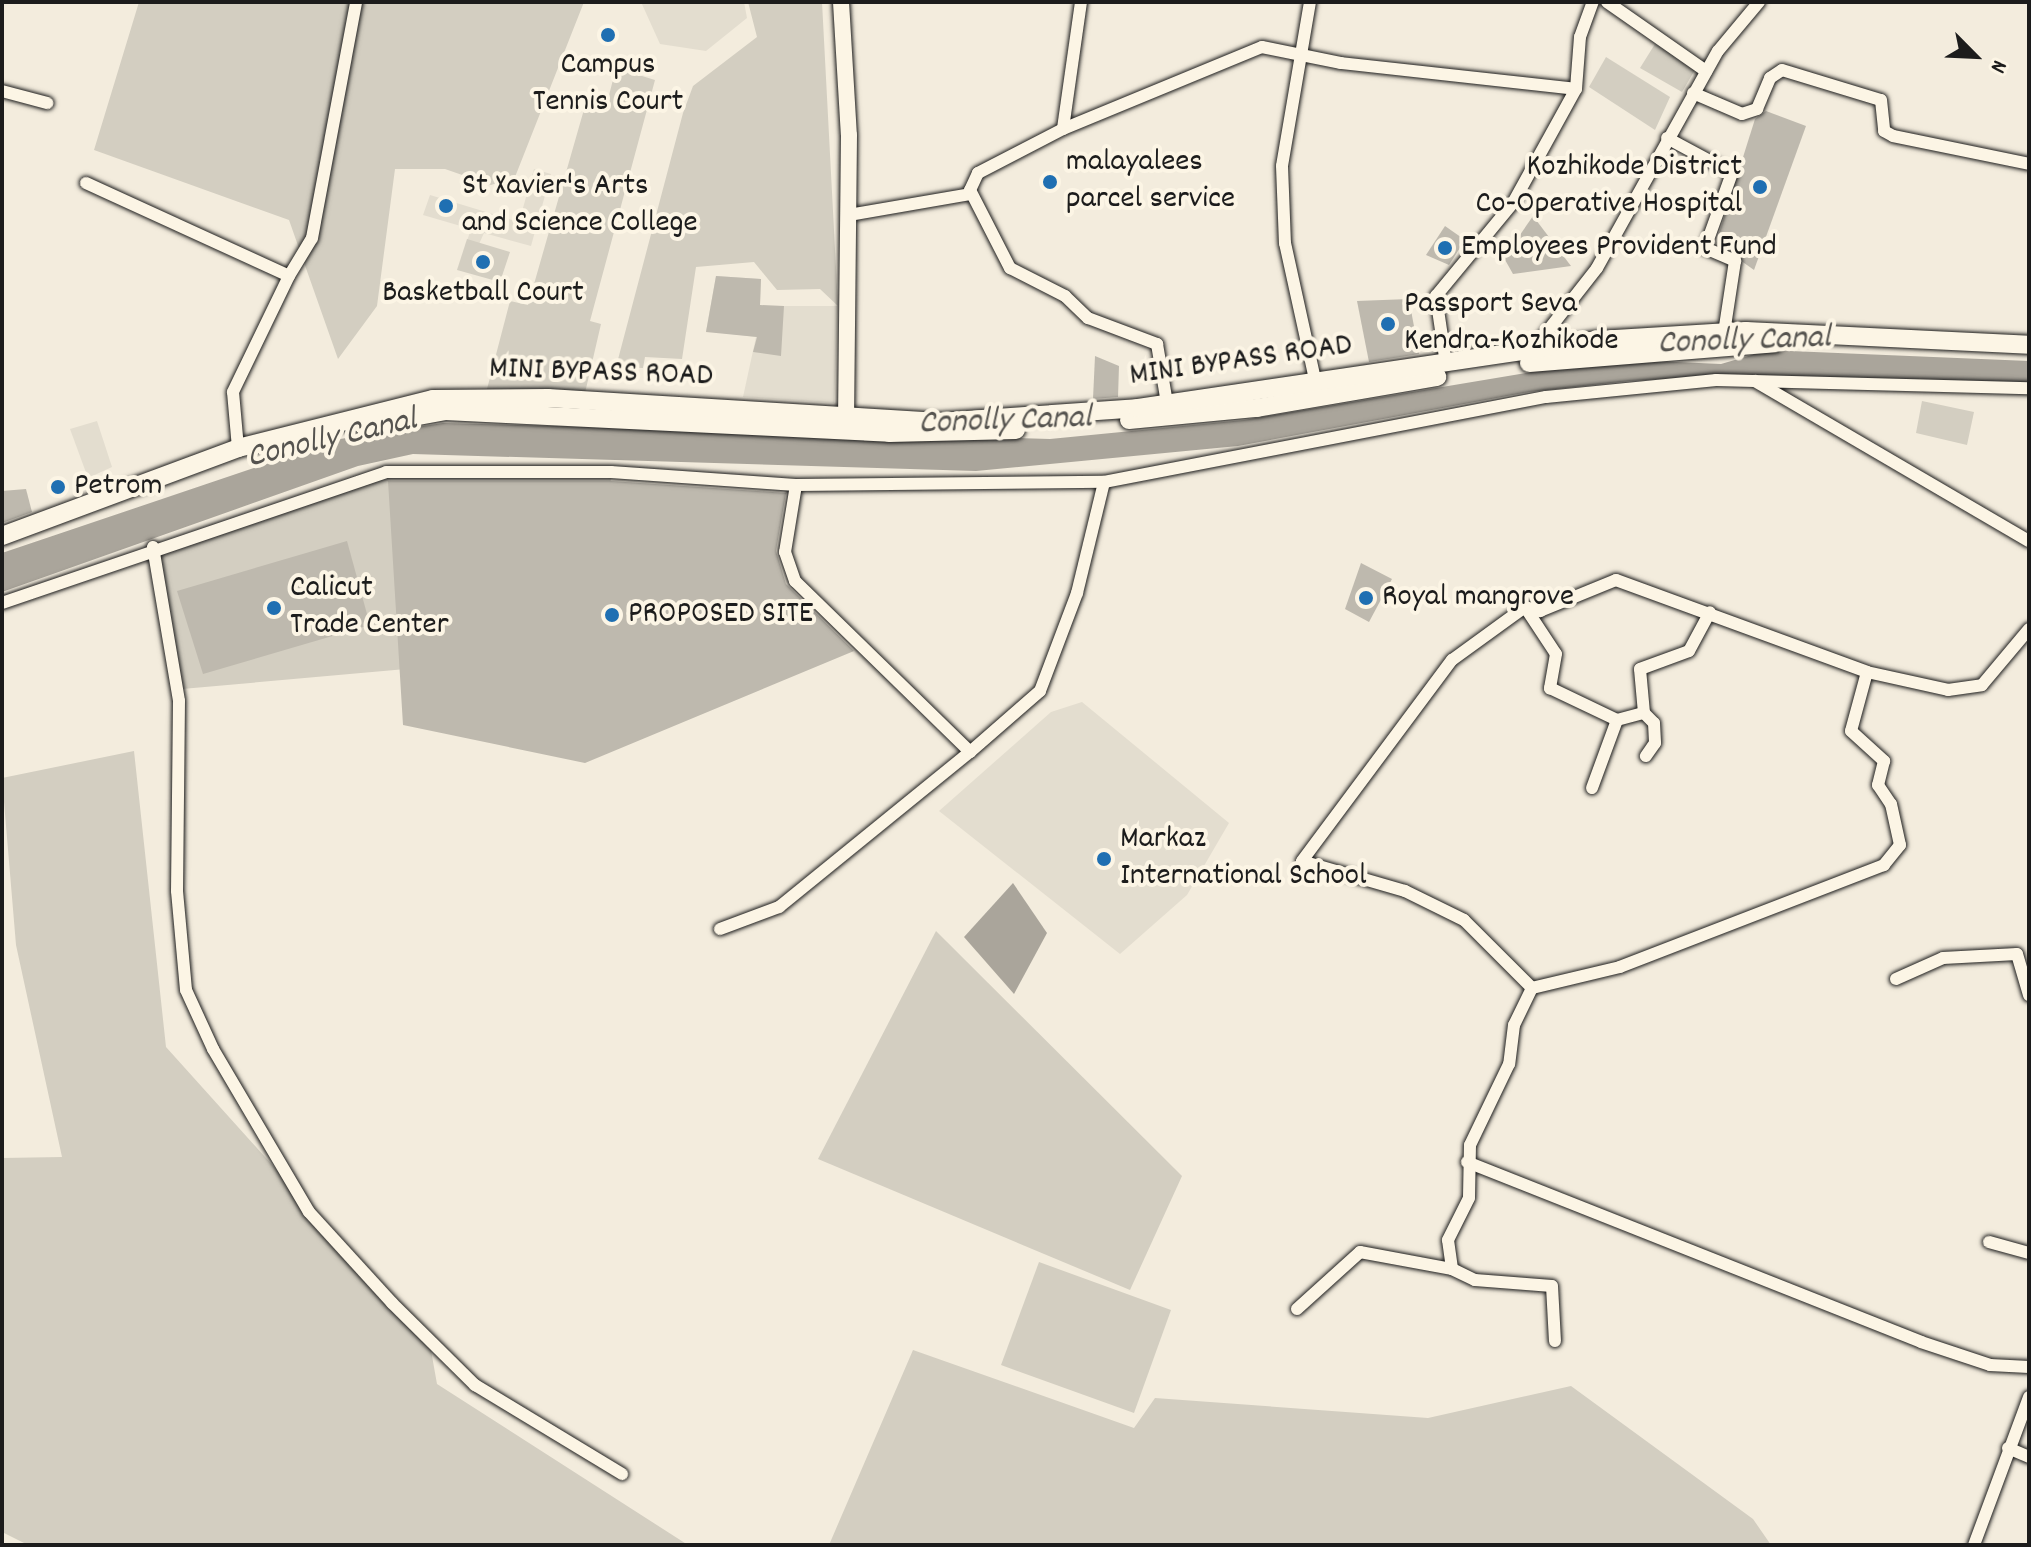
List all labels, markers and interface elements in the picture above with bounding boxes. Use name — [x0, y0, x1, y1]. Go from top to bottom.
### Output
north arrow — [1935, 16, 2015, 96]
marker: Campus Tennis Court — [599, 26, 617, 44]
place label: Campus Tennis Court — [533, 48, 683, 123]
text: N — [1981, 55, 2014, 77]
place label: malayalees parcel service — [1066, 145, 1235, 220]
place label: Kozhikode District Co-Operative Hospital — [1475, 150, 1742, 225]
place label: St Xavier's Arts and Science College — [462, 169, 698, 244]
marker: malayalees parcel service — [1041, 173, 1059, 191]
marker: Kozhikode District Co-Operative Hospital — [1749, 176, 1771, 198]
marker: St Xavier's Arts and Science College — [437, 197, 455, 215]
place label: Employees Provident Fund — [1461, 229, 1777, 267]
marker: Employees Provident Fund — [1436, 239, 1454, 257]
marker: Basketball Court — [474, 253, 492, 271]
place label: Basketball Court — [382, 275, 584, 313]
place label: Passport Seva Kendra-Kozhikode — [1404, 287, 1619, 362]
marker: Passport Seva Kendra-Kozhikode — [1379, 315, 1397, 333]
water label: Conolly Canal — [1657, 319, 1831, 365]
street label: MINI BYPASS ROAD — [1127, 327, 1355, 397]
street label: MINI BYPASS ROAD — [488, 351, 714, 397]
water label: Conolly Canal — [918, 399, 1092, 445]
water label: Conolly Canal — [243, 401, 421, 479]
place label: Petrom — [74, 468, 163, 506]
marker: Petrom — [49, 478, 67, 496]
place label: Calicut Trade Center — [290, 571, 449, 646]
place label: Royal mangrove — [1382, 579, 1574, 617]
marker: Royal mangrove — [1357, 589, 1375, 607]
place label: PROPOSED SITE — [628, 596, 813, 634]
marker: Calicut Trade Center — [265, 599, 283, 617]
marker: PROPOSED SITE — [603, 606, 621, 624]
place label: Markaz International School — [1120, 822, 1367, 897]
marker: Markaz International School — [1095, 850, 1113, 868]

